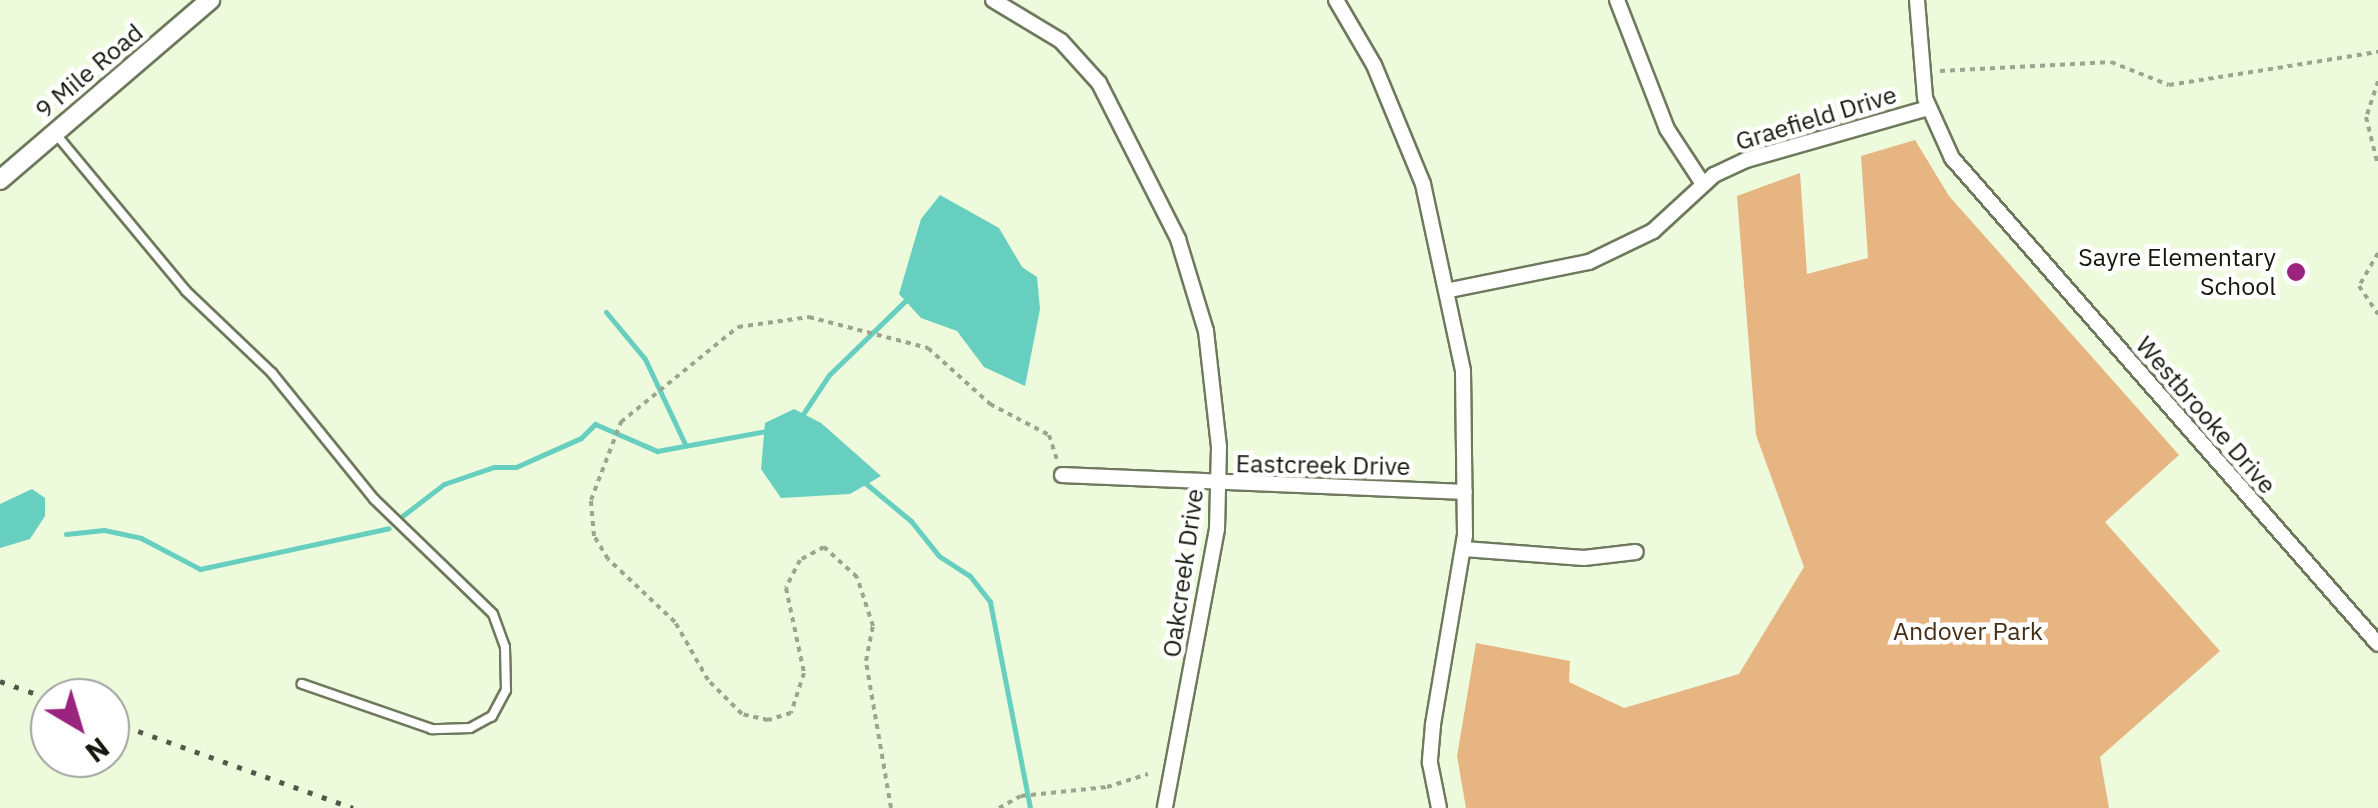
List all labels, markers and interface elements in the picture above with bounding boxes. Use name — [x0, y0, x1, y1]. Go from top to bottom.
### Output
street label: 9 Mile Road — [29, 17, 149, 125]
street label: Graefield Drive — [1732, 79, 1900, 157]
place label: Sayre Elementary School — [2078, 243, 2276, 302]
marker: Sayre Elementary School — [2285, 261, 2307, 283]
street label: Westbrooke Drive — [2130, 330, 2282, 500]
street label: Eastcreek Drive — [1235, 448, 1411, 482]
street label: Oakcreek Drive — [1156, 487, 1210, 659]
park label: Andover Park — [1893, 616, 2043, 646]
north arrow — [30, 678, 130, 778]
text: N — [78, 730, 117, 771]

